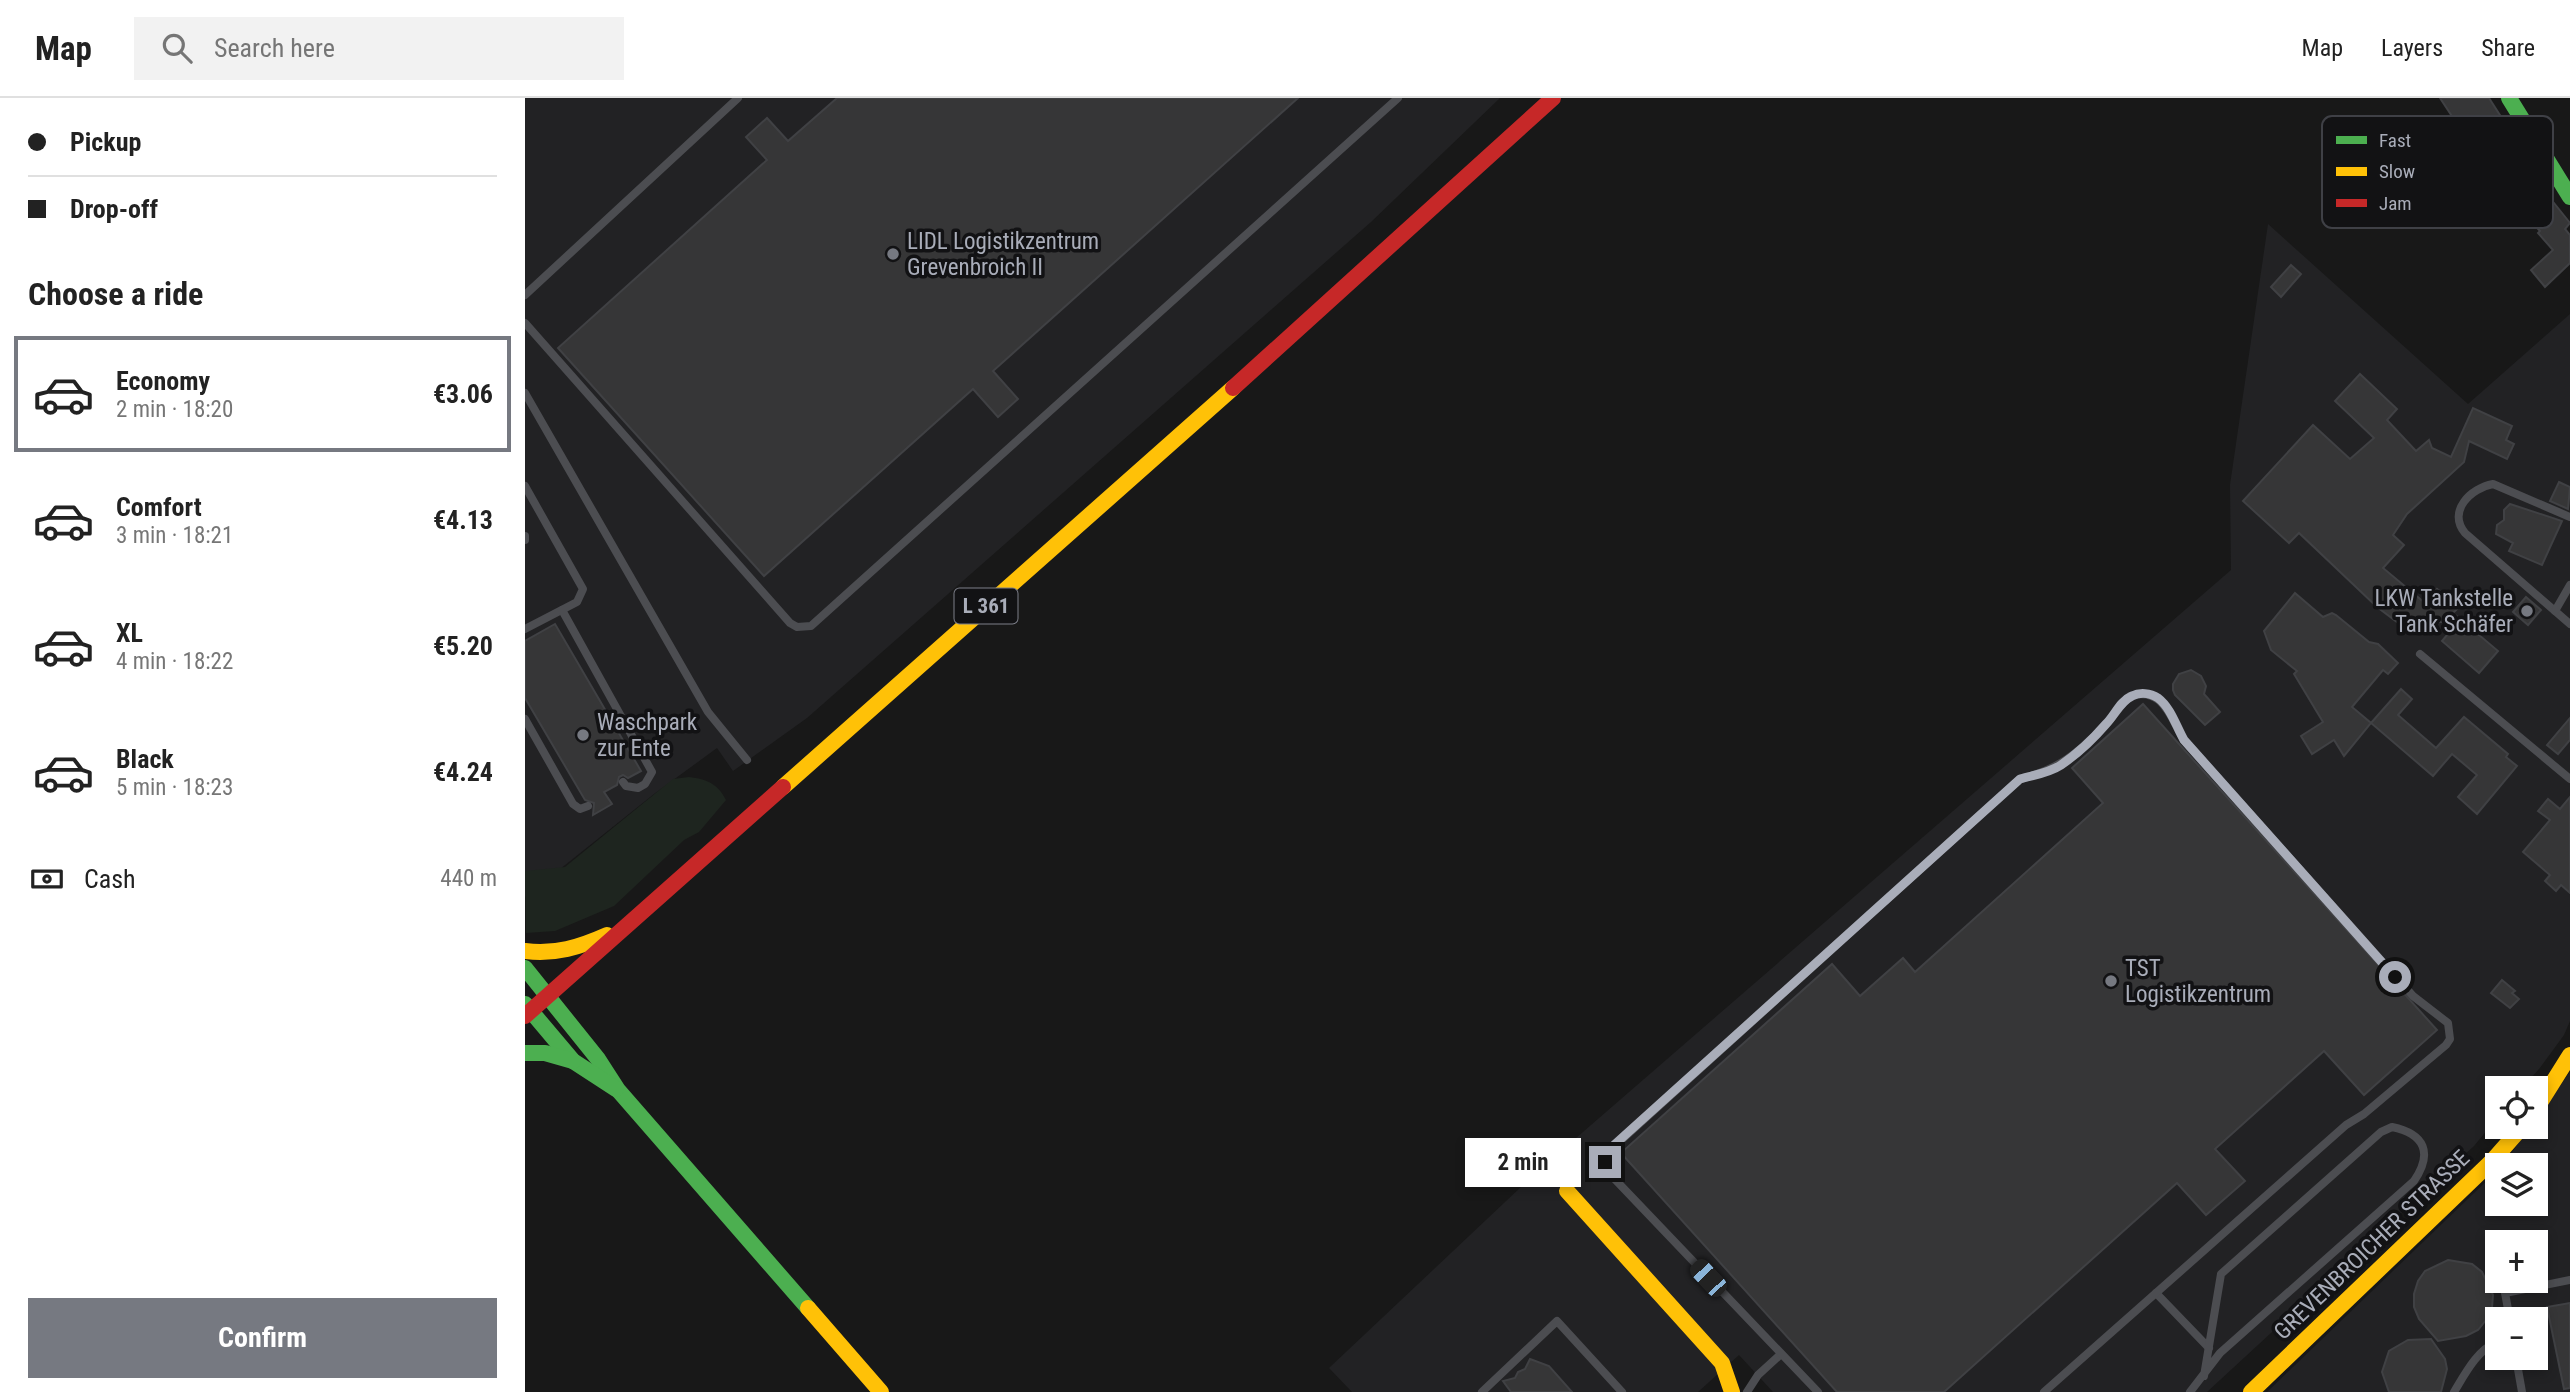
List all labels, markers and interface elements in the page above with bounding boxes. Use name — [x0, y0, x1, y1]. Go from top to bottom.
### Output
search box — [134, 17, 624, 80]
text: Map — [35, 29, 92, 68]
icon: search — [158, 29, 196, 67]
text: Search here — [214, 33, 335, 63]
text: Map — [2302, 34, 2343, 62]
text: Layers — [2381, 34, 2443, 62]
text: Share — [2481, 34, 2535, 62]
legend — [2322, 116, 2553, 228]
text: Pickup — [70, 127, 141, 157]
text: Fast — [2379, 129, 2411, 152]
text: Slow — [2379, 160, 2415, 183]
text: Jam — [2379, 192, 2412, 215]
text: Drop-off — [70, 194, 158, 224]
place label: LIDL Logistikzentrum Grevenbroich II — [907, 228, 1099, 281]
marker: LIDL Logistikzentrum Grevenbroich II — [885, 246, 901, 262]
text: Choose a ride — [28, 275, 203, 313]
icon: car — [32, 363, 95, 426]
text: Economy — [116, 366, 210, 396]
text: €3.06 — [433, 379, 493, 409]
text: 2 min · 18:20 — [116, 396, 233, 423]
icon: car — [32, 489, 95, 552]
text: Comfort — [116, 492, 202, 522]
text: €4.13 — [433, 505, 493, 535]
text: 3 min · 18:21 — [116, 522, 233, 549]
place label: LKW Tankstelle Tank Schäfer — [2375, 585, 2513, 638]
road number: L 361 — [955, 588, 1017, 624]
marker: LKW Tankstelle Tank Schäfer — [2519, 603, 2535, 619]
icon: car — [32, 615, 95, 678]
text: XL — [116, 618, 143, 648]
text: €5.20 — [433, 631, 493, 661]
text: 4 min · 18:22 — [116, 648, 233, 675]
place label: Waschpark zur Ente — [597, 709, 698, 762]
marker: Waschpark zur Ente — [575, 727, 591, 743]
icon: car — [32, 741, 95, 804]
text: Black — [116, 744, 174, 774]
text: €4.24 — [433, 757, 493, 787]
text: 5 min · 18:23 — [116, 774, 233, 801]
icon: cash — [28, 860, 66, 898]
text: Cash — [84, 864, 136, 894]
text: 440 m — [440, 865, 497, 892]
place label: TST Logistikzentrum — [2125, 955, 2271, 1008]
route start — [2379, 961, 2411, 993]
marker: TST Logistikzentrum — [2103, 973, 2119, 989]
map controls — [2485, 1076, 2548, 1370]
button: locate — [2485, 1076, 2548, 1139]
callout: 2 min — [1465, 1138, 1581, 1186]
street label: GREVENBROICHER STRASSE — [2269, 1145, 2475, 1345]
route end — [1589, 1146, 1621, 1178]
text: 2 min — [1497, 1149, 1549, 1176]
button: layers — [2485, 1153, 2548, 1216]
button: + — [2485, 1230, 2548, 1293]
car — [1686, 1255, 1731, 1301]
button: Confirm — [28, 1298, 497, 1378]
button: − — [2485, 1307, 2548, 1370]

